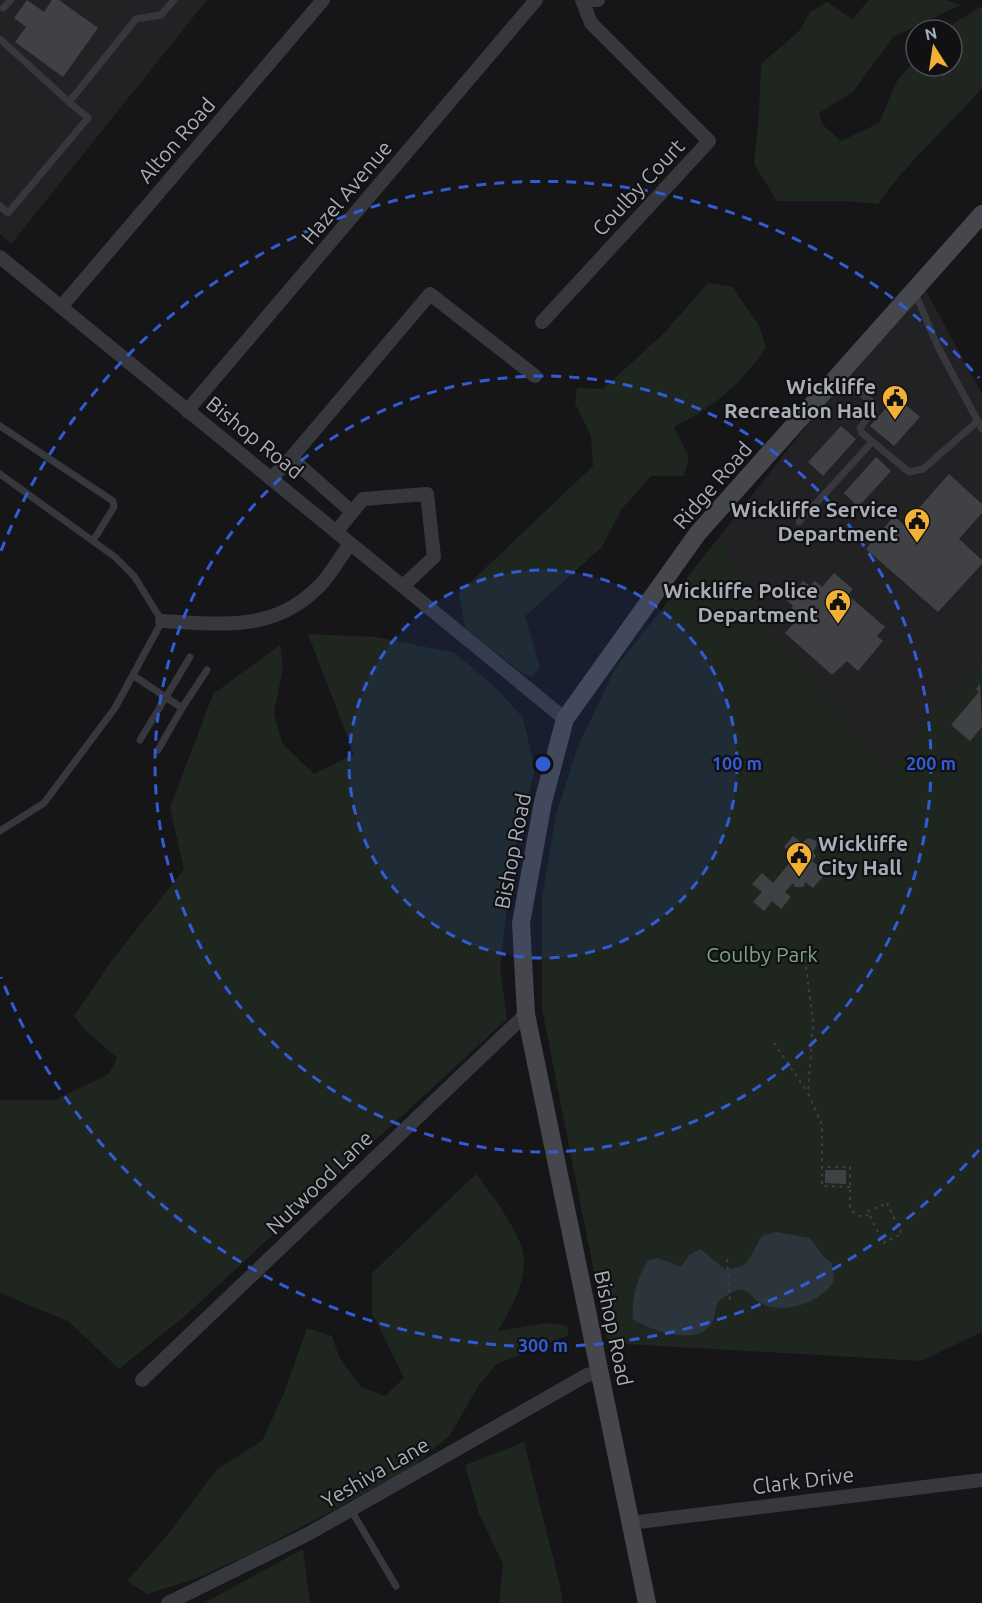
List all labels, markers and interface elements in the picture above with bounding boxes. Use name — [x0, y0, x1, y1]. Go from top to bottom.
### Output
north arrow — [904, 18, 964, 78]
text: N — [923, 23, 939, 43]
street label: Alton Road — [133, 93, 219, 187]
street label: Coulby Court — [587, 134, 689, 240]
street label: Hazel Avenue — [296, 135, 396, 249]
place label: Wickliffe Recreation Hall — [724, 374, 876, 422]
public building icon: Wickliffe Recreation Hall — [880, 383, 910, 421]
street label: Bishop Road — [202, 391, 308, 483]
street label: Ridge Road — [668, 437, 756, 533]
place label: Wickliffe Service Department — [731, 497, 898, 545]
public building icon: Wickliffe Service Department — [902, 506, 932, 544]
place label: Wickliffe Police Department — [663, 578, 818, 626]
public building icon: Wickliffe Police Department — [823, 587, 853, 625]
text: 100 m — [712, 753, 762, 773]
text: 200 m — [906, 753, 956, 773]
centre of rings — [533, 754, 553, 774]
street label: Bishop Road — [489, 791, 535, 911]
place label: Wickliffe City Hall — [818, 831, 908, 879]
public building icon: Wickliffe City Hall — [784, 840, 814, 878]
park label: Coulby Park — [706, 942, 818, 966]
street label: Nutwood Lane — [261, 1125, 377, 1239]
street label: Bishop Road — [590, 1268, 638, 1388]
text: 300 m — [518, 1335, 568, 1355]
street label: Yeshiva Lane — [317, 1432, 433, 1512]
street label: Clark Drive — [751, 1462, 855, 1498]

